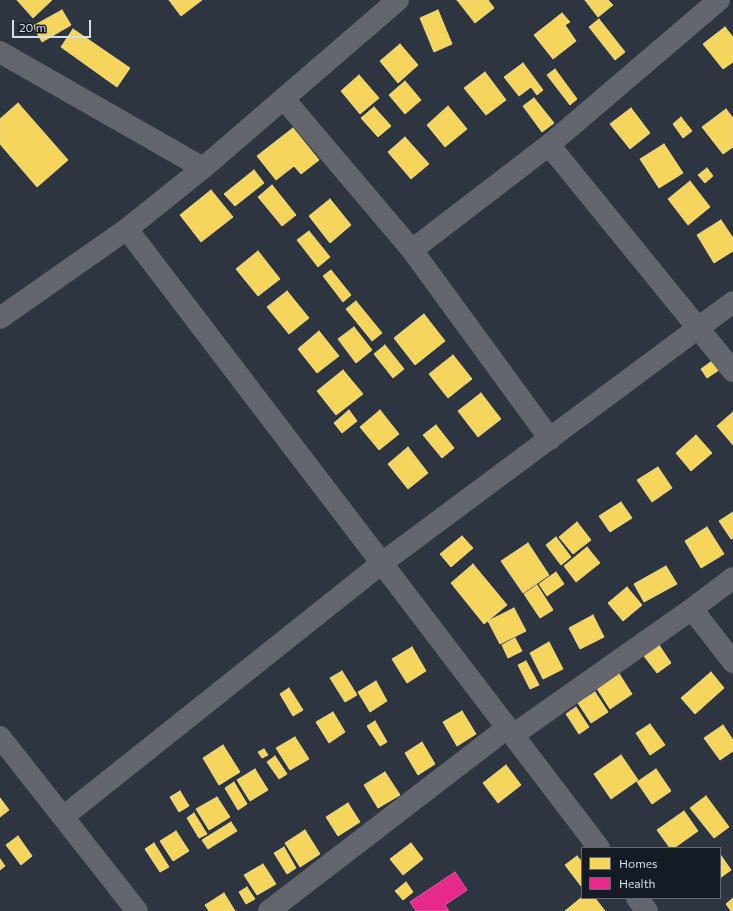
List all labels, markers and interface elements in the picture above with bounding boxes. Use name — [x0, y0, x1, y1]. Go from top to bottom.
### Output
scale bar — [14, 12, 93, 38]
text: 20 m — [19, 20, 46, 34]
legend — [581, 847, 721, 899]
text: Homes — [619, 856, 657, 870]
text: Health — [619, 876, 655, 890]

